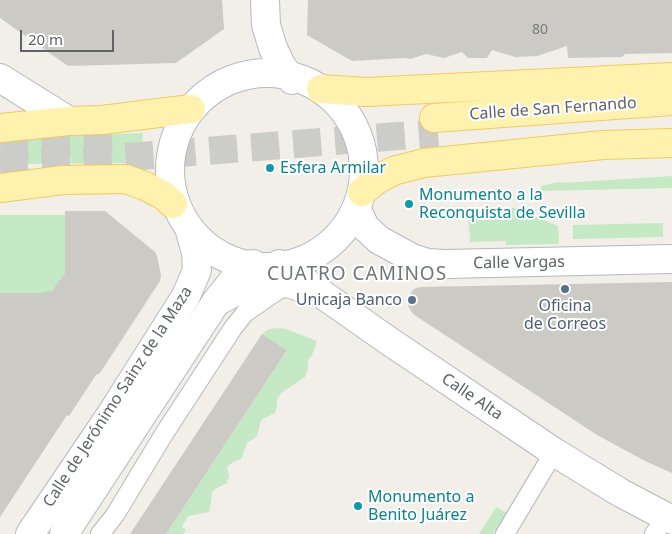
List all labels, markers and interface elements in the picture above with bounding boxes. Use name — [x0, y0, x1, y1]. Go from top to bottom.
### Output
scale bar — [22, 20, 116, 52]
house number: 80 — [532, 22, 548, 38]
text: 20 m — [28, 29, 63, 49]
street label: Calle de San Fernando — [469, 94, 637, 124]
place label: Esfera Armilar — [280, 158, 386, 178]
marker: Esfera Armilar — [264, 162, 276, 174]
place label: Monumento a la Reconquista de Sevilla — [419, 185, 586, 223]
marker: Monumento a la Reconquista de Sevilla — [403, 198, 415, 210]
street label: Calle Vargas — [473, 253, 565, 273]
district label: CUATRO CAMINOS — [265, 264, 449, 286]
street label: Calle de Jerónimo Sainz de la Maza — [39, 283, 197, 511]
marker: Oficina de Correos — [559, 283, 571, 295]
place label: Unicaja Banco — [296, 290, 402, 310]
marker: Unicaja Banco — [406, 294, 418, 306]
place label: Oficina de Correos — [524, 296, 606, 334]
street label: Calle Alta — [438, 370, 506, 424]
place label: Monumento a Benito Juárez — [368, 487, 474, 525]
marker: Monumento a Benito Juárez — [352, 500, 364, 512]

